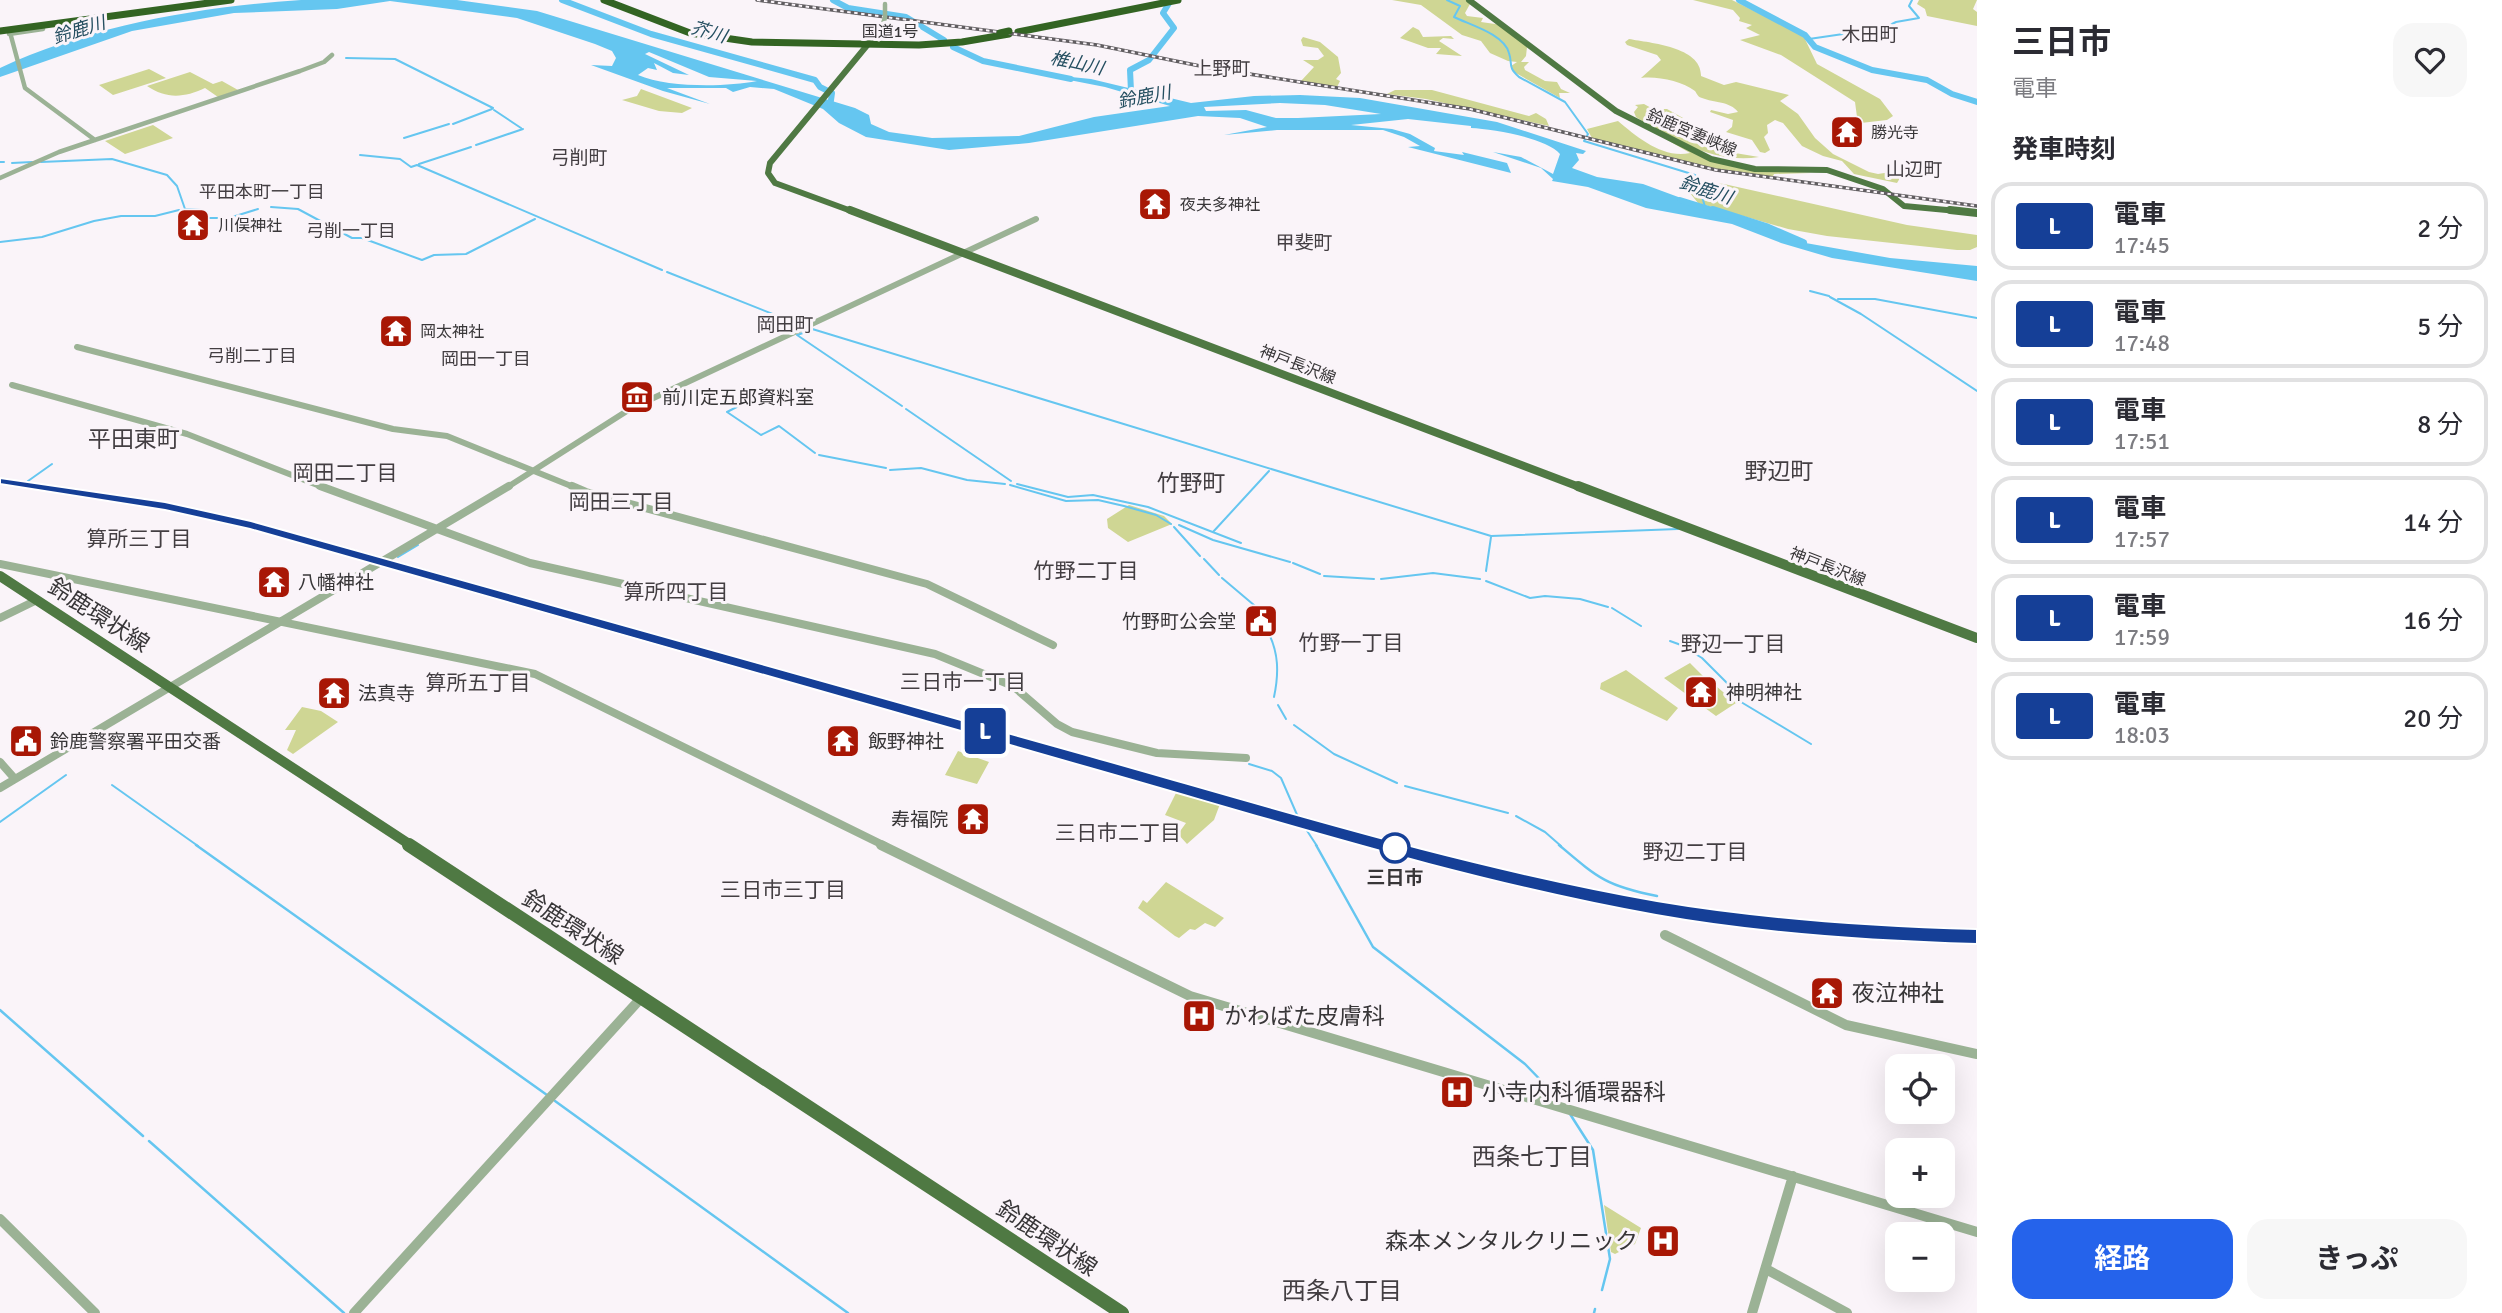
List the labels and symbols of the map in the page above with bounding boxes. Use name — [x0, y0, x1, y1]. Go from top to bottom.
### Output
water label: 鈴鹿川 — [50, 11, 110, 48]
water label: 芥川 — [689, 16, 731, 48]
street label: 国道1号 — [862, 22, 918, 42]
district label: 木田町 — [1841, 23, 1899, 47]
water label: 椎山川 — [1048, 47, 1108, 80]
district label: 上野町 — [1193, 57, 1251, 81]
water label: 鈴鹿川 — [1115, 81, 1175, 113]
street label: 鈴鹿宮妻峡線 — [1644, 105, 1740, 161]
temple icon: 勝光寺 — [1828, 113, 1866, 151]
place label: 勝光寺 — [1871, 123, 1919, 143]
district label: 弓削町 — [550, 146, 608, 170]
district label: 山辺町 — [1885, 158, 1943, 182]
water label: 鈴鹿川 — [1677, 171, 1737, 209]
district label: 平田本町一丁目 — [199, 181, 325, 203]
temple icon: 夜夫多神社 — [1136, 185, 1174, 223]
place label: 夜夫多神社 — [1180, 195, 1260, 215]
temple icon: 川俣神社 — [174, 206, 212, 244]
place label: 川俣神社 — [218, 216, 282, 236]
district label: 弓削一丁目 — [306, 220, 396, 242]
district label: 甲斐町 — [1275, 231, 1333, 255]
temple icon: 岡太神社 — [377, 312, 415, 350]
district label: 岡田町 — [756, 313, 814, 337]
place label: 岡太神社 — [420, 322, 484, 342]
street label: 神戸長沢線 — [1257, 341, 1339, 389]
district label: 弓削二丁目 — [207, 345, 297, 367]
district label: 岡田一丁目 — [441, 348, 531, 370]
museum icon: 前川定五郎資料室 — [618, 378, 656, 416]
place label: 前川定五郎資料室 — [662, 386, 814, 410]
district label: 平田東町 — [88, 425, 180, 454]
district label: 野辺町 — [1745, 457, 1814, 486]
district label: 岡田二丁目 — [293, 460, 398, 486]
district label: 竹野町 — [1157, 469, 1226, 498]
district label: 岡田三丁目 — [569, 489, 674, 515]
district label: 算所三丁目 — [87, 526, 192, 552]
street label: 神戸長沢線 — [1787, 543, 1869, 591]
district label: 竹野二丁目 — [1034, 558, 1139, 584]
temple icon: 八幡神社 — [255, 563, 293, 601]
place label: 八幡神社 — [298, 571, 374, 595]
street label: 鈴鹿環状線 — [43, 572, 155, 659]
district label: 算所四丁目 — [624, 579, 729, 605]
public building icon: 竹野町公会堂 — [1242, 602, 1280, 640]
place label: 竹野町公会堂 — [1122, 610, 1236, 634]
district label: 竹野一丁目 — [1299, 630, 1404, 656]
district label: 野辺一丁目 — [1681, 631, 1786, 657]
district label: 三日市一丁目 — [900, 669, 1026, 695]
district label: 算所五丁目 — [426, 670, 531, 696]
temple icon: 神明神社 — [1682, 673, 1720, 711]
temple icon: 法真寺 — [315, 674, 353, 712]
place label: 神明神社 — [1726, 681, 1802, 705]
place label: 法真寺 — [358, 682, 415, 706]
line badge: L — [962, 708, 1008, 754]
public building icon: 鈴鹿警察署平田交番 — [7, 722, 45, 760]
temple icon: 飯野神社 — [824, 722, 862, 760]
place label: 鈴鹿警察署平田交番 — [50, 730, 221, 754]
place label: 飯野神社 — [868, 730, 944, 754]
temple icon: 寿福院 — [954, 800, 992, 838]
place label: 寿福院 — [891, 808, 948, 832]
district label: 三日市二丁目 — [1055, 820, 1181, 846]
marker: 三日市 — [1380, 833, 1410, 863]
district label: 野辺二丁目 — [1643, 839, 1748, 865]
place label: 三日市 — [1366, 866, 1424, 890]
district label: 三日市三丁目 — [720, 877, 846, 903]
street label: 鈴鹿環状線 — [517, 884, 629, 971]
temple icon: 夜泣神社 — [1808, 974, 1846, 1012]
place label: 夜泣神社 — [1852, 979, 1944, 1008]
hospital icon: かわばた皮膚科 — [1180, 997, 1218, 1035]
place label: かわばた皮膚科 — [1224, 1002, 1385, 1031]
hospital icon: 小寺内科循環器科 — [1438, 1073, 1476, 1111]
place label: 小寺内科循環器科 — [1482, 1078, 1666, 1107]
district label: 西条七丁目 — [1472, 1142, 1592, 1172]
street label: 鈴鹿環状線 — [991, 1194, 1102, 1283]
hospital icon: 森本メンタルクリニック — [1644, 1222, 1682, 1260]
place label: 森本メンタルクリニック — [1385, 1227, 1638, 1256]
district label: 西条八丁目 — [1282, 1276, 1402, 1306]

